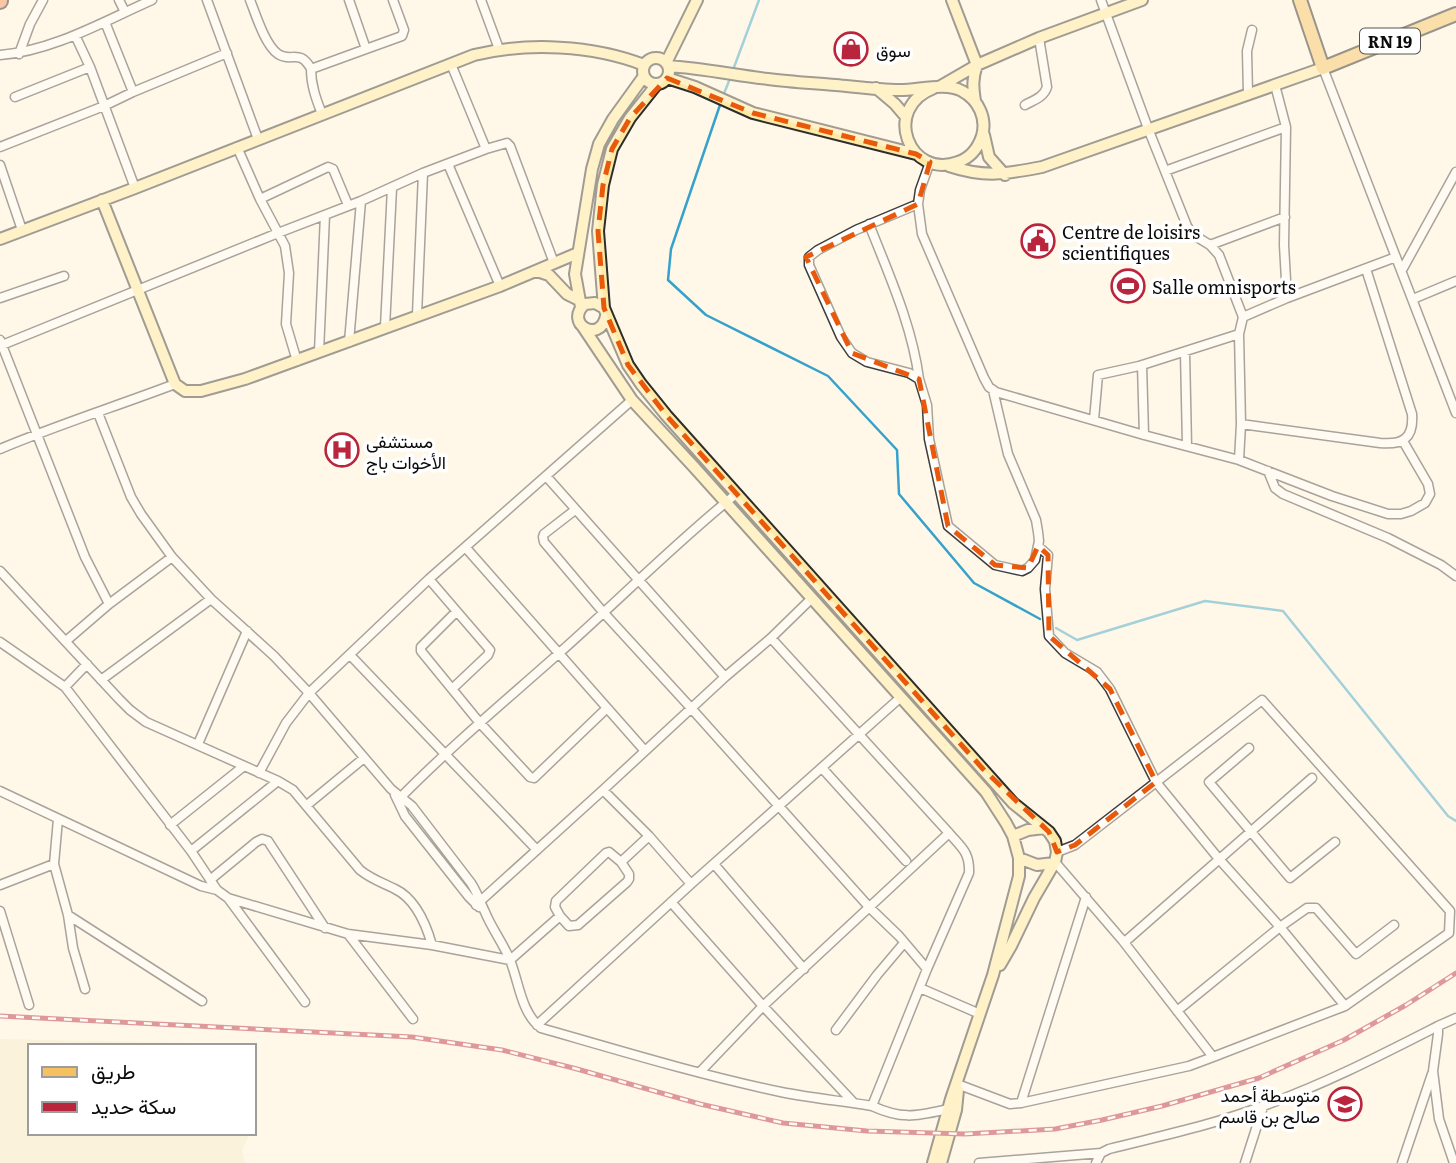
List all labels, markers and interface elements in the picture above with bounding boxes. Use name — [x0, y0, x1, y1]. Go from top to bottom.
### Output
road number: RN 19 — [1360, 28, 1420, 54]
shop icon: سوق — [832, 30, 870, 68]
place label: سوق — [876, 36, 911, 63]
place label: Centre de loisirs scientifiques — [1062, 218, 1200, 266]
public building icon: Centre de loisirs scientifiques — [1019, 222, 1057, 260]
sports icon: Salle omnisports — [1109, 267, 1147, 305]
place label: Salle omnisports — [1152, 273, 1296, 300]
place label: مستشفى الأخوات باج — [366, 427, 446, 475]
hospital icon: مستشفى الأخوات باج — [323, 431, 361, 469]
legend — [28, 1044, 256, 1135]
text: طريق — [91, 1054, 136, 1085]
place label: متوسطة أحمد صالح بن قاسم — [1219, 1081, 1320, 1129]
school or university icon: متوسطة أحمد صالح بن قاسم — [1326, 1085, 1364, 1123]
text: سكة حديد — [91, 1089, 176, 1120]

